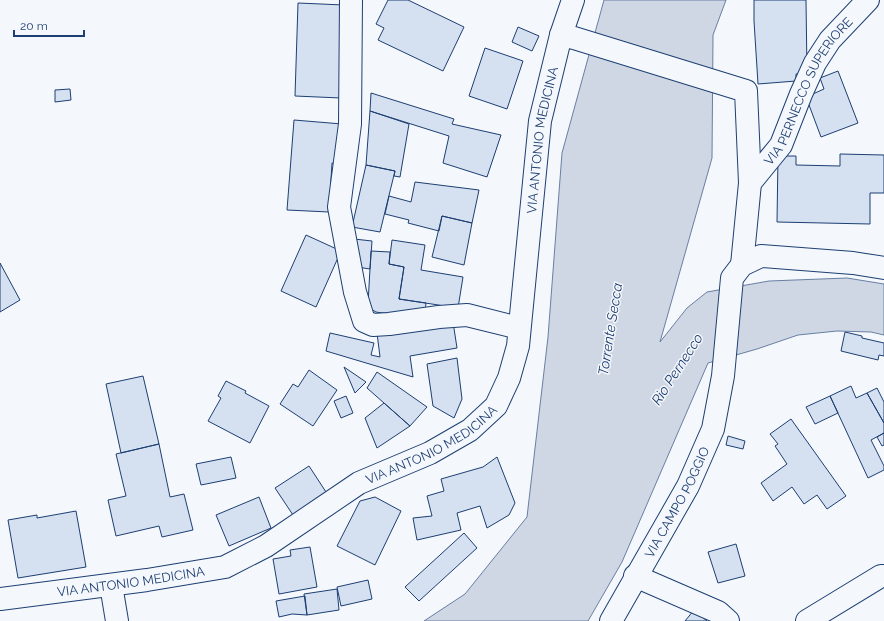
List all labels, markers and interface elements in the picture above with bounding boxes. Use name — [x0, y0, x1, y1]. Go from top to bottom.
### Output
scale bar — [14, 12, 84, 38]
street label: VIA PERNECCO SUPERIORE — [761, 14, 856, 168]
text: 20 m — [20, 19, 48, 33]
street label: VIA ANTONIO MEDICINA — [524, 65, 561, 214]
water label: Torrente Secca — [595, 282, 625, 376]
water label: Rio Pernecco — [648, 330, 706, 408]
street label: VIA ANTONIO MEDICINA — [364, 402, 500, 487]
street label: VIA CAMPO POGGIO — [642, 444, 712, 560]
street label: VIA ANTONIO MEDICINA — [56, 563, 206, 600]

